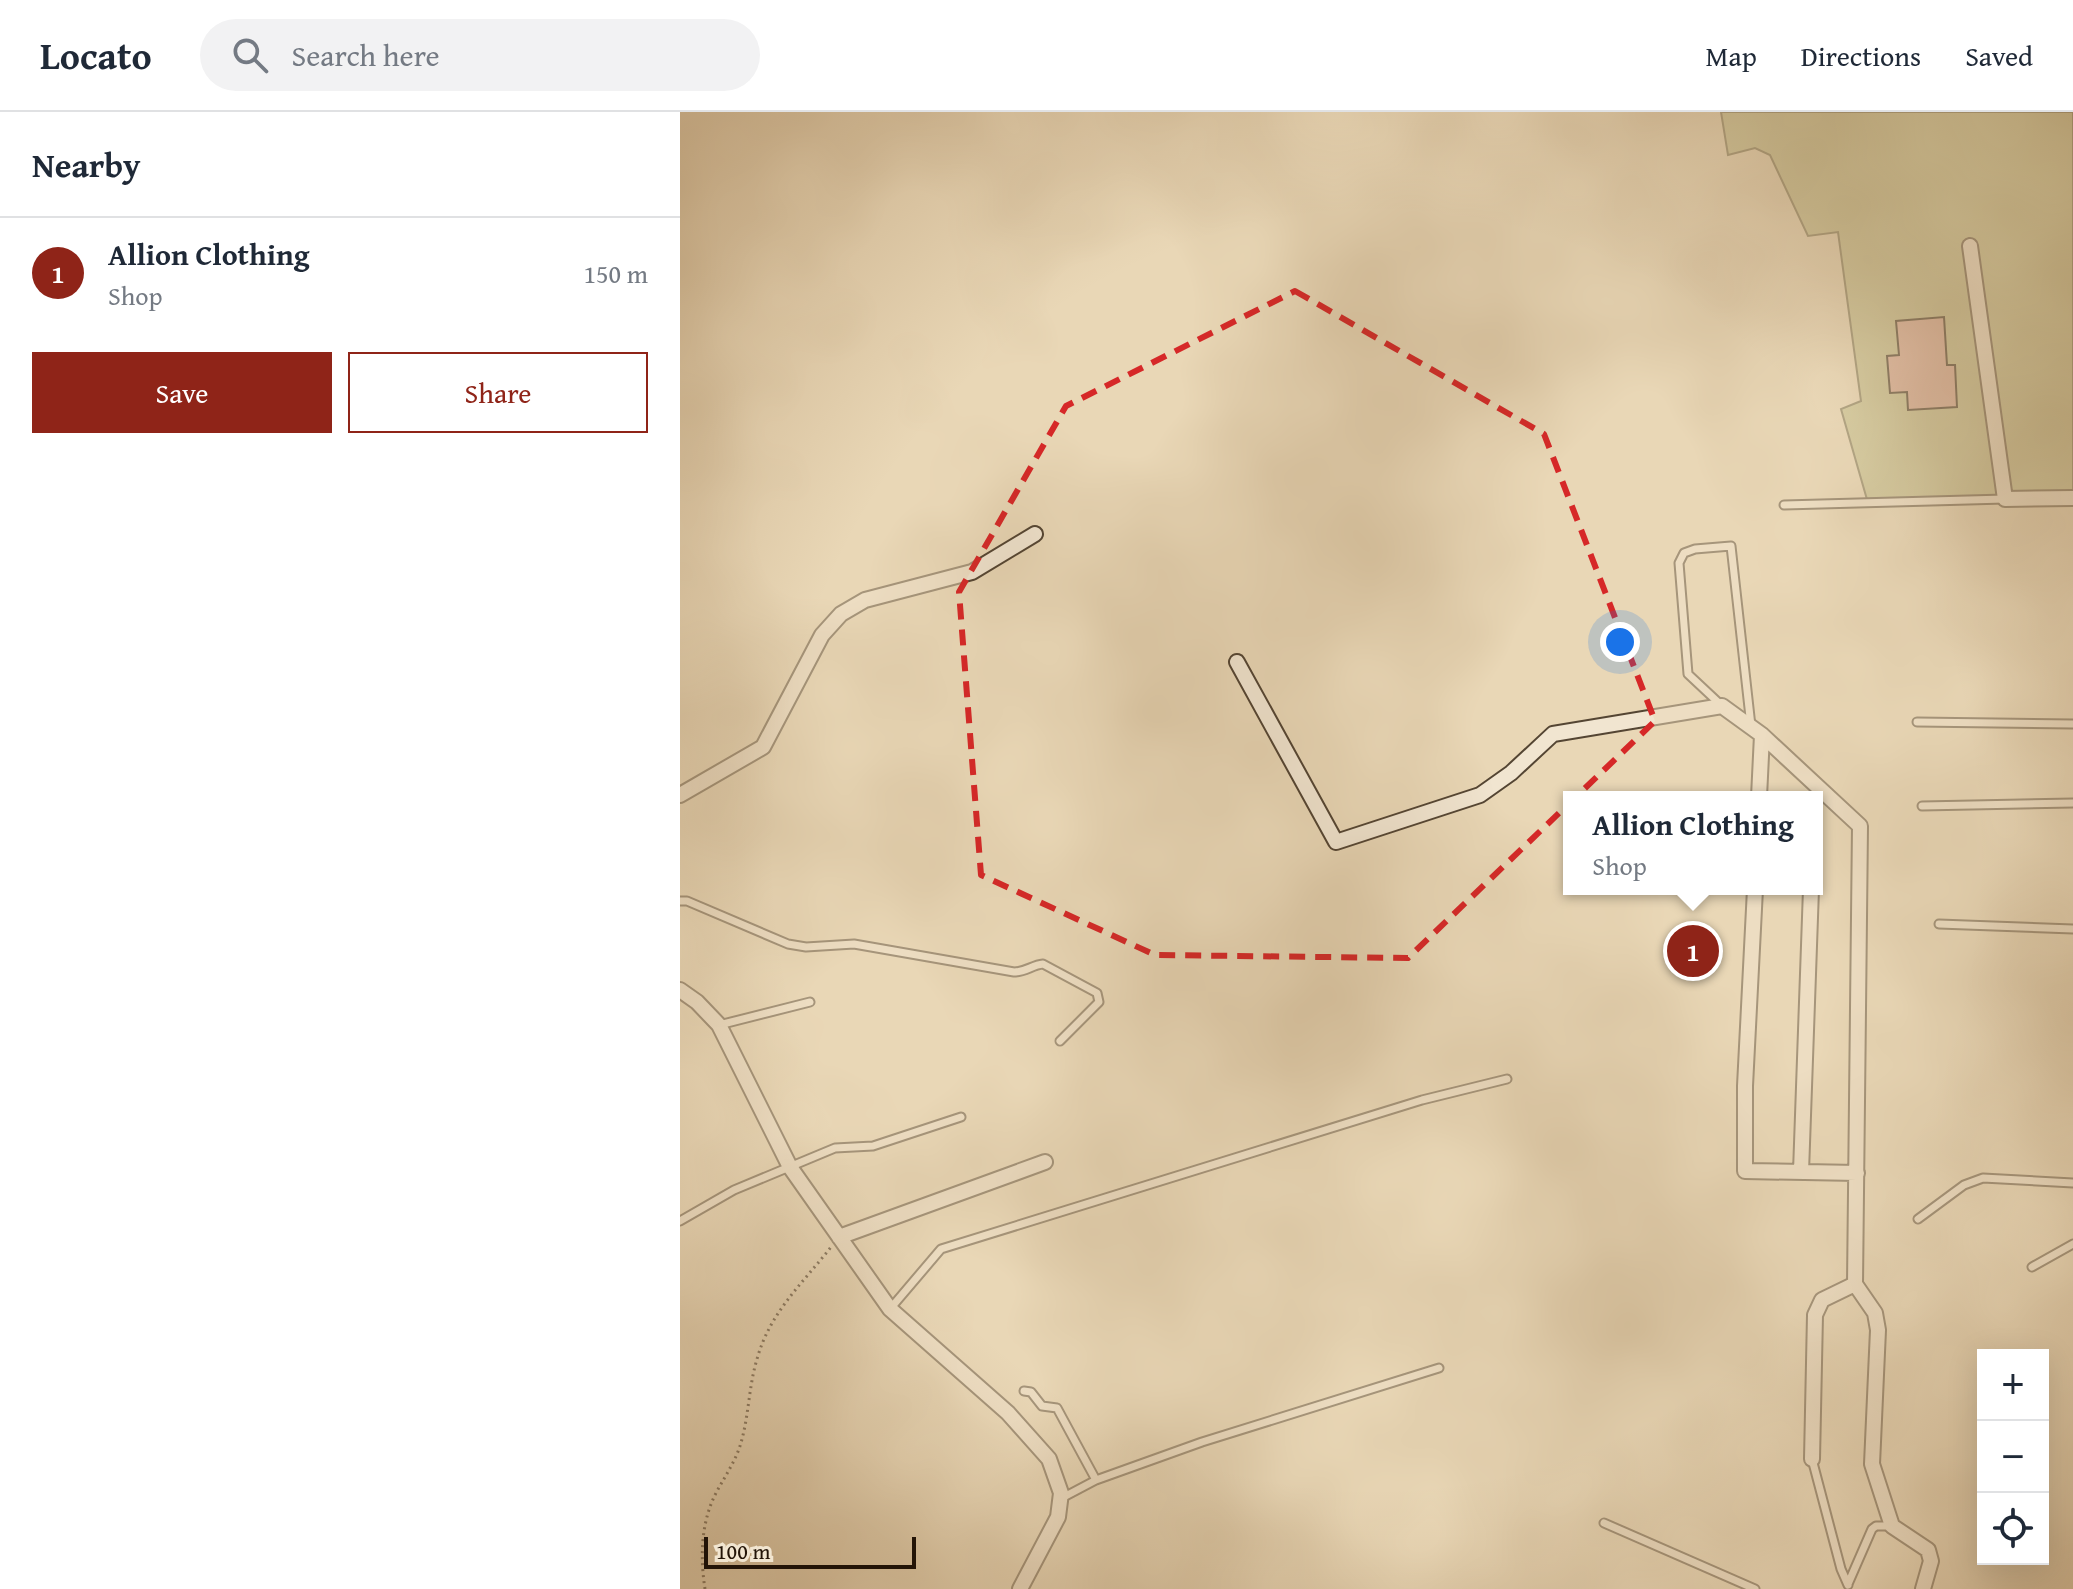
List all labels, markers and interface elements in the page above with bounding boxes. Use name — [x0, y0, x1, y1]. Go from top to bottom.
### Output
search box — [200, 19, 760, 91]
text: Locato — [40, 27, 152, 83]
icon: search — [228, 33, 272, 77]
text: Search here — [292, 33, 440, 77]
text: Map — [1705, 35, 1757, 76]
text: Directions — [1801, 35, 1921, 76]
text: Saved — [1965, 35, 2033, 76]
text: Nearby — [32, 140, 141, 189]
text: Allion Clothing — [108, 232, 310, 276]
text: 1 — [51, 254, 65, 293]
text: 150 m — [583, 254, 648, 293]
text: Shop — [108, 276, 163, 315]
button: Save — [32, 352, 332, 433]
button: Share — [348, 352, 648, 433]
your location — [1600, 622, 1640, 662]
popup — [1563, 791, 1823, 895]
text: Allion Clothing — [1592, 802, 1794, 846]
text: Shop — [1592, 846, 1647, 885]
pin: 1 — [1667, 921, 1719, 981]
map controls — [1977, 1349, 2049, 1565]
button: + — [1977, 1349, 2049, 1421]
button: − — [1977, 1421, 2049, 1493]
button: locate — [1977, 1493, 2049, 1565]
scale bar — [704, 1533, 916, 1569]
text: 100 m — [716, 1535, 771, 1567]

